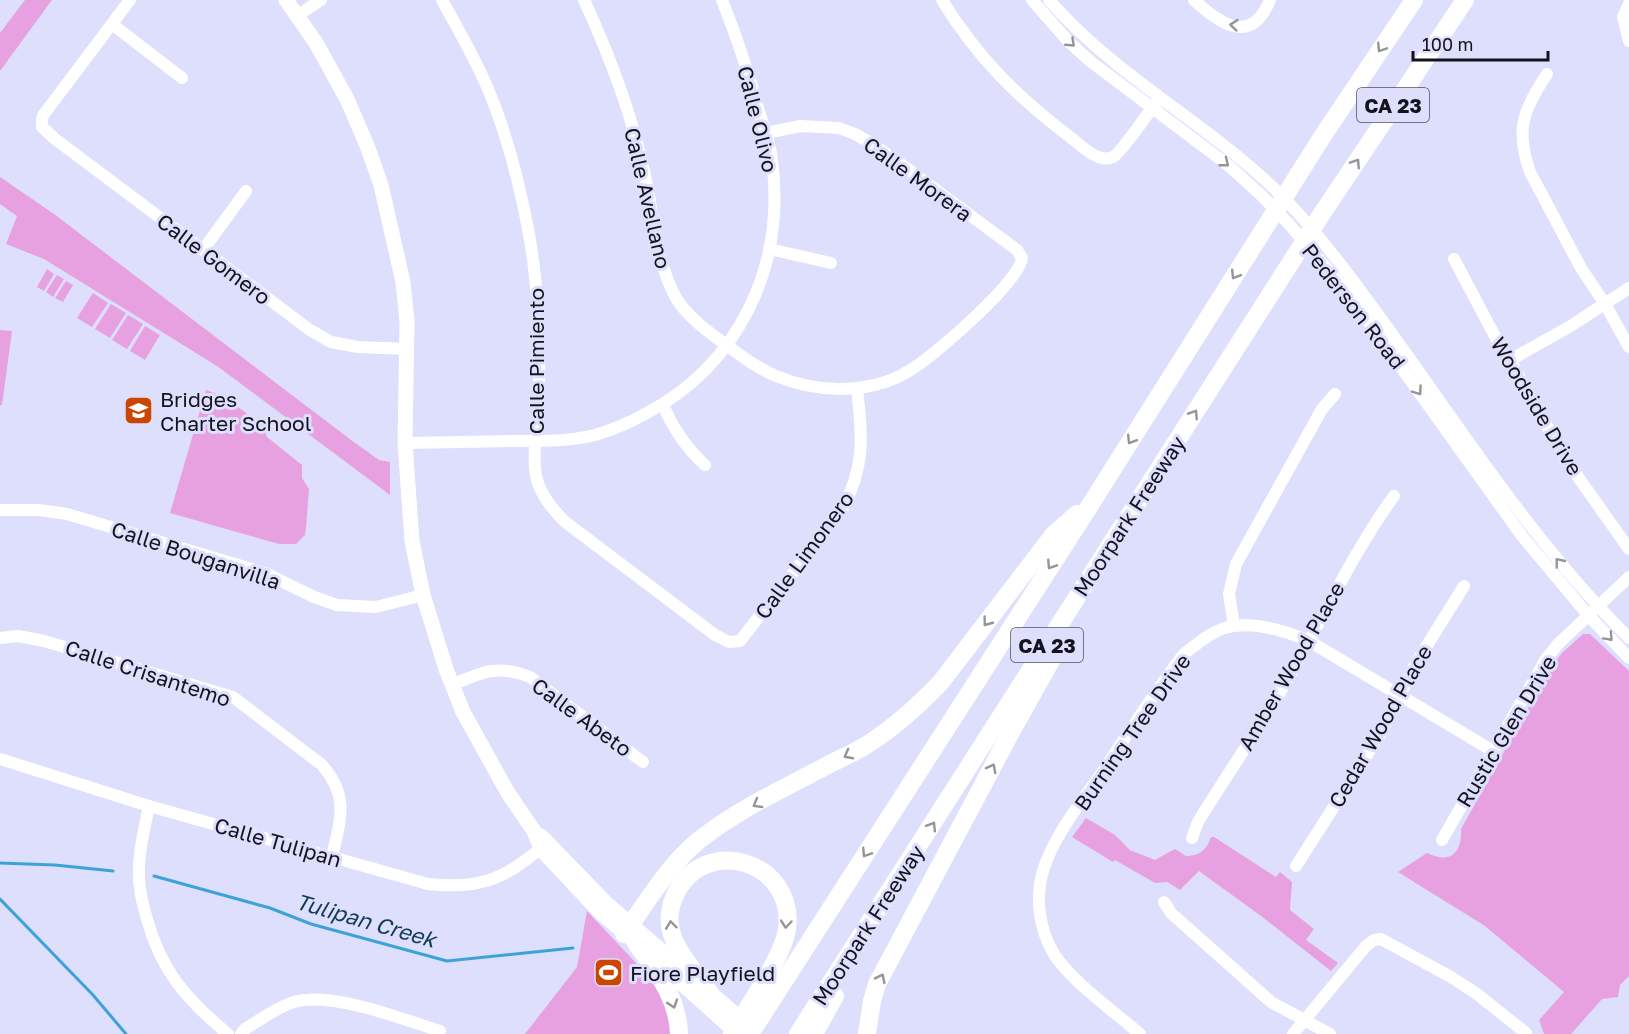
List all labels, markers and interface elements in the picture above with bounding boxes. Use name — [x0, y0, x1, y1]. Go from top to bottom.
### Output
one-way arrow — [1230, 19, 1239, 32]
scale bar — [1413, 24, 1548, 62]
text: 100 m — [1422, 33, 1473, 55]
one-way arrow — [1064, 36, 1075, 47]
one-way arrow — [1377, 41, 1388, 52]
street label: Calle Olivo — [732, 63, 784, 175]
road number: CA 23 — [1357, 88, 1429, 122]
street label: Calle Avellano — [619, 125, 677, 271]
street label: Calle Morera — [859, 131, 977, 227]
one-way arrow — [1218, 156, 1229, 167]
one-way arrow — [1348, 159, 1360, 169]
street label: Calle Gomero — [152, 208, 276, 310]
street label: Pederson Road — [1297, 238, 1411, 374]
one-way arrow — [1232, 269, 1243, 280]
street label: Calle Pimiento — [523, 288, 549, 434]
street label: Woodside Drive — [1486, 332, 1588, 480]
one-way arrow — [1411, 384, 1422, 395]
place label: Bridges Charter School — [160, 386, 311, 436]
school or university icon: Bridges Charter School — [123, 395, 155, 427]
one-way arrow — [1187, 409, 1198, 420]
street label: Moorpark Freeway — [1067, 431, 1191, 601]
one-way arrow — [1126, 434, 1138, 444]
street label: Calle Limonero — [749, 486, 859, 624]
street label: Calle Bouganvilla — [108, 515, 284, 595]
one-way arrow — [1555, 558, 1566, 569]
one-way arrow — [1047, 559, 1058, 570]
street label: Amber Wood Place — [1232, 577, 1350, 755]
one-way arrow — [983, 615, 994, 626]
road number: CA 23 — [1011, 628, 1083, 662]
one-way arrow — [1601, 629, 1612, 640]
street label: Calle Crisantemo — [62, 634, 234, 712]
street label: Cedar Wood Place — [1323, 640, 1437, 812]
street label: Burning Tree Drive — [1068, 649, 1196, 815]
street label: Rustic Glen Drive — [1451, 651, 1561, 811]
street label: Calle Abeto — [527, 672, 637, 762]
one-way arrow — [844, 748, 854, 759]
one-way arrow — [985, 764, 996, 775]
one-way arrow — [753, 797, 763, 808]
street label: Calle Tulipan — [212, 811, 344, 873]
one-way arrow — [924, 822, 936, 832]
street label: Moorpark Freeway — [806, 840, 930, 1010]
one-way arrow — [862, 846, 873, 857]
water label: Tulipan Creek — [293, 887, 441, 954]
one-way arrow — [780, 919, 793, 928]
one-way arrow — [665, 920, 678, 930]
sports icon: Fiore Playfield — [593, 957, 625, 989]
place label: Fiore Playfield — [630, 960, 775, 986]
one-way arrow — [873, 973, 885, 984]
one-way arrow — [666, 998, 679, 1009]

